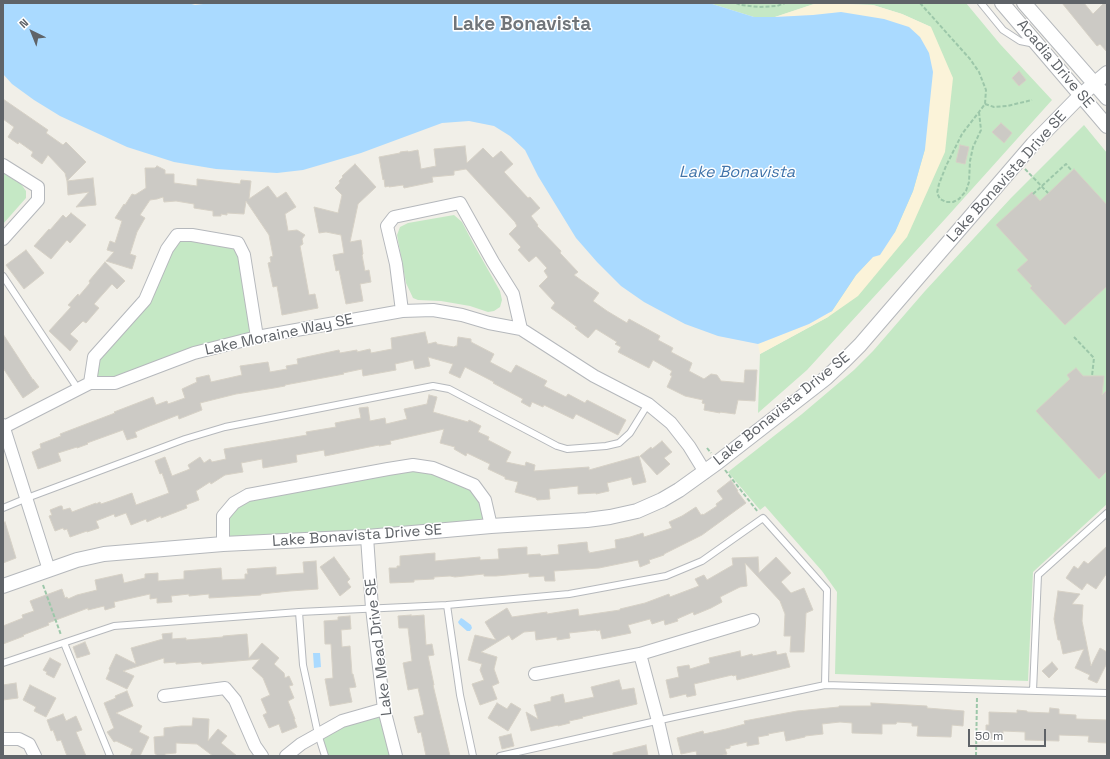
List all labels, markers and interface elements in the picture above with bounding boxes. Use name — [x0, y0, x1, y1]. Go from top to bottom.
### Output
north arrow — [12, 12, 52, 52]
district label: Lake Bonavista — [453, 14, 591, 36]
text: N — [16, 16, 31, 31]
street label: Acadia Drive SE — [1013, 16, 1097, 112]
street label: Lake Bonavista Drive SE — [943, 108, 1071, 246]
water label: Lake Bonavista — [679, 163, 795, 183]
street label: Lake Moraine Way SE — [203, 310, 355, 360]
street label: Lake Bonavista Drive SE — [710, 348, 854, 470]
street label: Lake Bonavista Drive SE — [272, 521, 442, 551]
street label: Lake Mead Drive SE — [362, 577, 396, 717]
scale bar — [970, 721, 1048, 747]
text: 50 m — [975, 728, 1003, 744]

